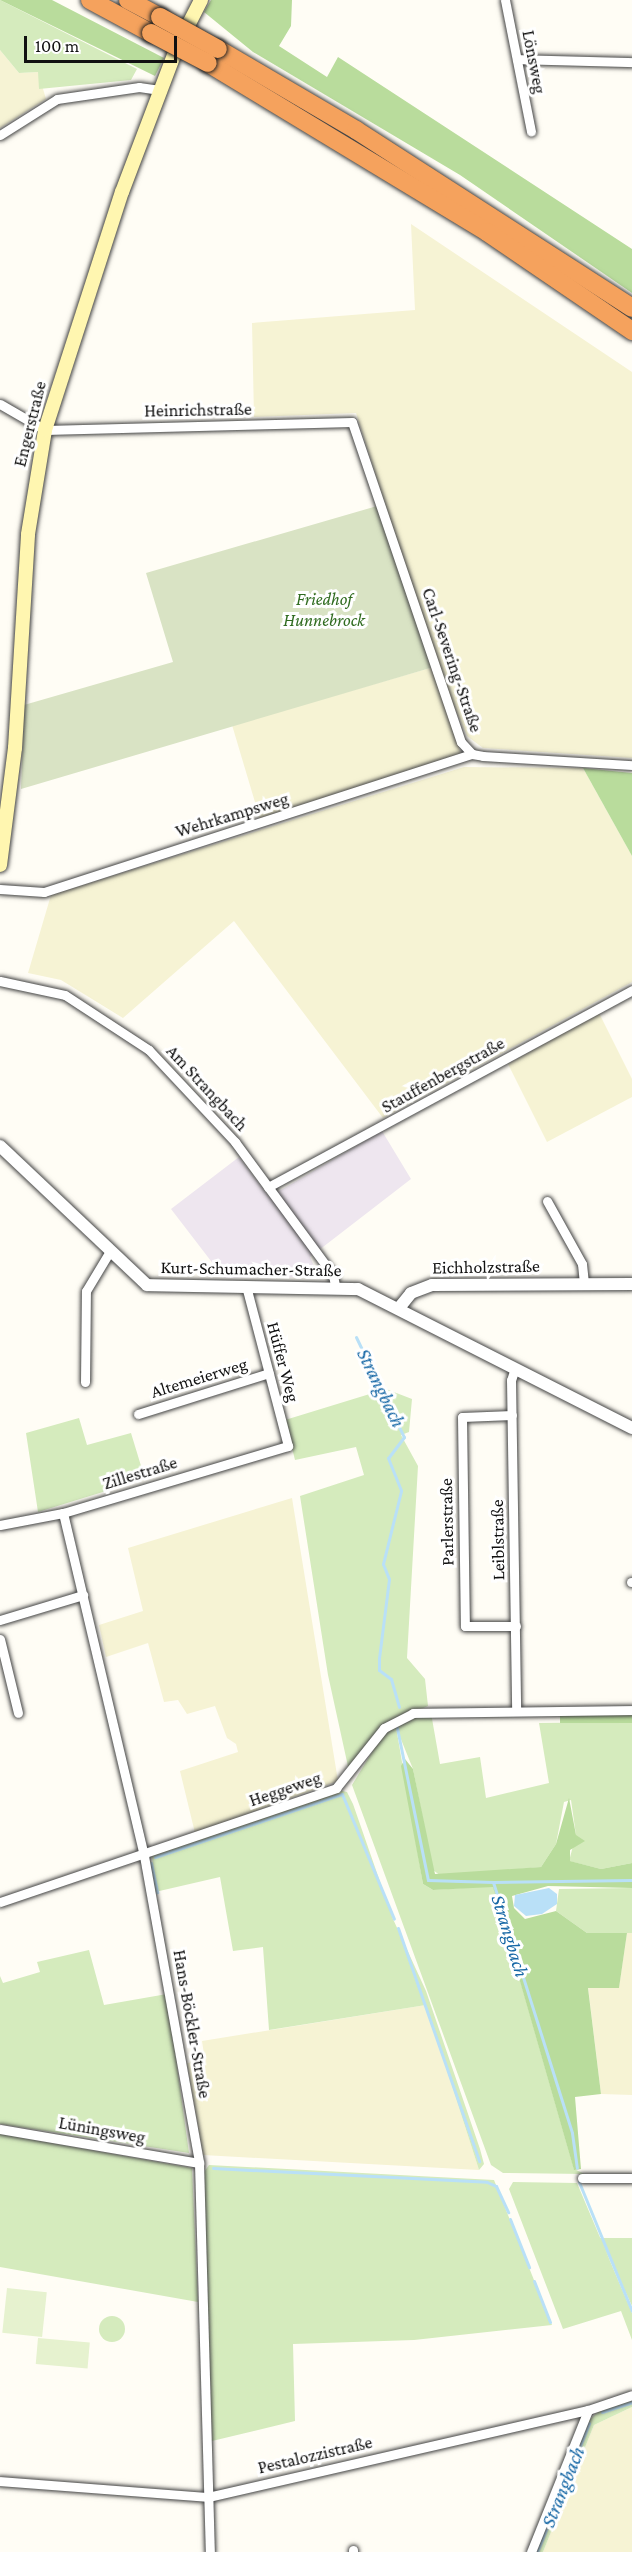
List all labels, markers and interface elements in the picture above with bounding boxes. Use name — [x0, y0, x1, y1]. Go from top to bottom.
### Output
scale bar — [27, 24, 180, 62]
street label: Lönsweg — [517, 28, 551, 96]
text: 100 m — [35, 36, 79, 56]
street label: Engerstraße — [9, 379, 51, 469]
street label: Heinrichstraße — [144, 398, 252, 422]
street label: Carl-Severing-Straße — [417, 585, 487, 735]
park label: Friedhof Hunnebrock — [283, 589, 365, 632]
street label: Wehrkampsweg — [173, 788, 291, 842]
street label: Stauffenbergstraße — [378, 1032, 508, 1118]
street label: Am Strangbach — [162, 1040, 252, 1136]
street label: Eichholzstraße — [432, 1255, 540, 1279]
street label: Kurt-Schumacher-Straße — [160, 1257, 342, 1281]
street label: Hüffer Weg — [262, 1320, 304, 1404]
water label: Strangbach — [352, 1345, 410, 1431]
street label: Altemeierweg — [148, 1353, 250, 1403]
street label: Zillestraße — [100, 1451, 180, 1495]
street label: Parlerstraße — [435, 1478, 459, 1566]
street label: Leiblstraße — [486, 1499, 510, 1581]
street label: Heggeweg — [246, 1767, 324, 1811]
water label: Strangbach — [486, 1892, 534, 1980]
street label: Hans-Böckler-Straße — [168, 1948, 216, 2100]
street label: Lüningsweg — [57, 2112, 147, 2148]
street label: Pestalozzistraße — [256, 2431, 374, 2479]
water label: Strangbach — [536, 2443, 590, 2531]

